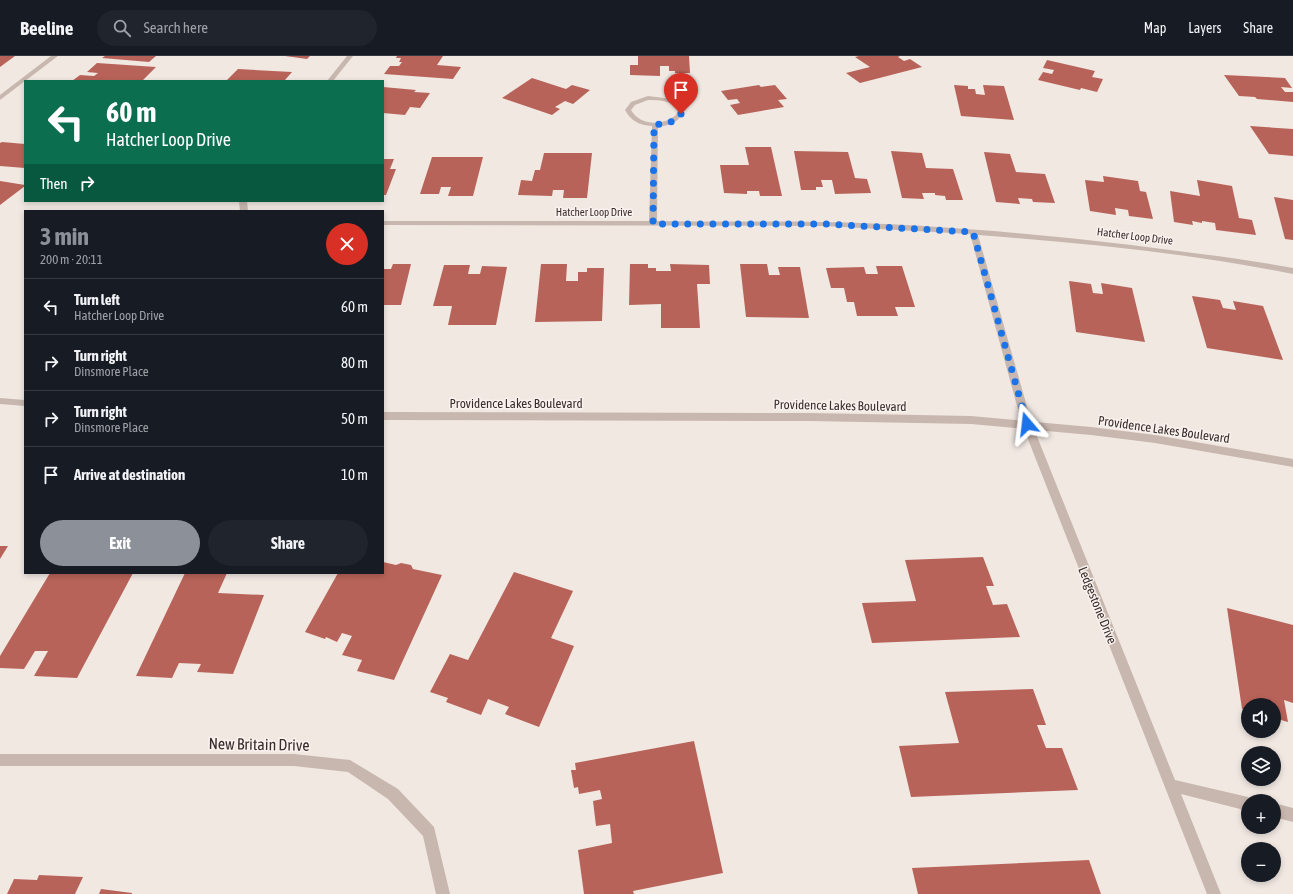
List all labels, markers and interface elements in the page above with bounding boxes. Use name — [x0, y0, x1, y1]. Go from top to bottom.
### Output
search box — [97, 10, 377, 46]
text: Beeline — [20, 17, 73, 39]
icon: search — [111, 17, 133, 39]
text: Search here — [143, 19, 208, 36]
text: Map — [1144, 20, 1166, 36]
text: Layers — [1188, 20, 1221, 36]
text: Share — [1243, 20, 1273, 36]
pin — [664, 73, 698, 114]
icon: arrive — [670, 79, 692, 101]
icon: left — [40, 96, 92, 148]
text: 60 m — [106, 96, 156, 128]
text: Hatcher Loop Drive — [106, 129, 231, 150]
icon: right — [76, 172, 98, 194]
text: Then — [40, 175, 68, 192]
street label: Hatcher Loop Drive — [556, 206, 632, 218]
text: 3 min — [40, 223, 89, 250]
button: close — [326, 223, 368, 265]
street label: Hatcher Loop Drive — [1096, 225, 1174, 247]
text: 200 m · 20:11 — [40, 252, 103, 267]
text: Turn left — [74, 291, 120, 308]
icon: left — [40, 296, 62, 318]
text: 60 m — [341, 298, 368, 315]
text: Hatcher Loop Drive — [74, 308, 164, 323]
text: Turn right — [74, 347, 127, 364]
icon: right — [40, 352, 62, 374]
text: 80 m — [341, 354, 368, 371]
text: Dinsmore Place — [74, 364, 149, 379]
street label: Providence Lakes Boulevard — [449, 396, 583, 411]
street label: Providence Lakes Boulevard — [773, 397, 907, 414]
text: Turn right — [74, 403, 127, 420]
position arrow — [1006, 403, 1048, 445]
icon: right — [40, 408, 62, 430]
text: 50 m — [341, 410, 368, 427]
street label: Providence Lakes Boulevard — [1097, 413, 1231, 446]
text: Dinsmore Place — [74, 420, 149, 435]
icon: arrive — [40, 464, 62, 486]
text: Arrive at destination — [74, 466, 185, 483]
text: 10 m — [341, 466, 368, 483]
button: Exit — [40, 520, 200, 566]
button: Share — [208, 520, 368, 566]
street label: Ledgestone Drive — [1075, 564, 1120, 646]
map controls — [1241, 698, 1281, 882]
button: sound — [1241, 698, 1281, 738]
street label: New Britain Drive — [208, 734, 310, 754]
button: layers — [1241, 746, 1281, 786]
button: + — [1241, 794, 1281, 834]
button: − — [1241, 842, 1281, 882]

